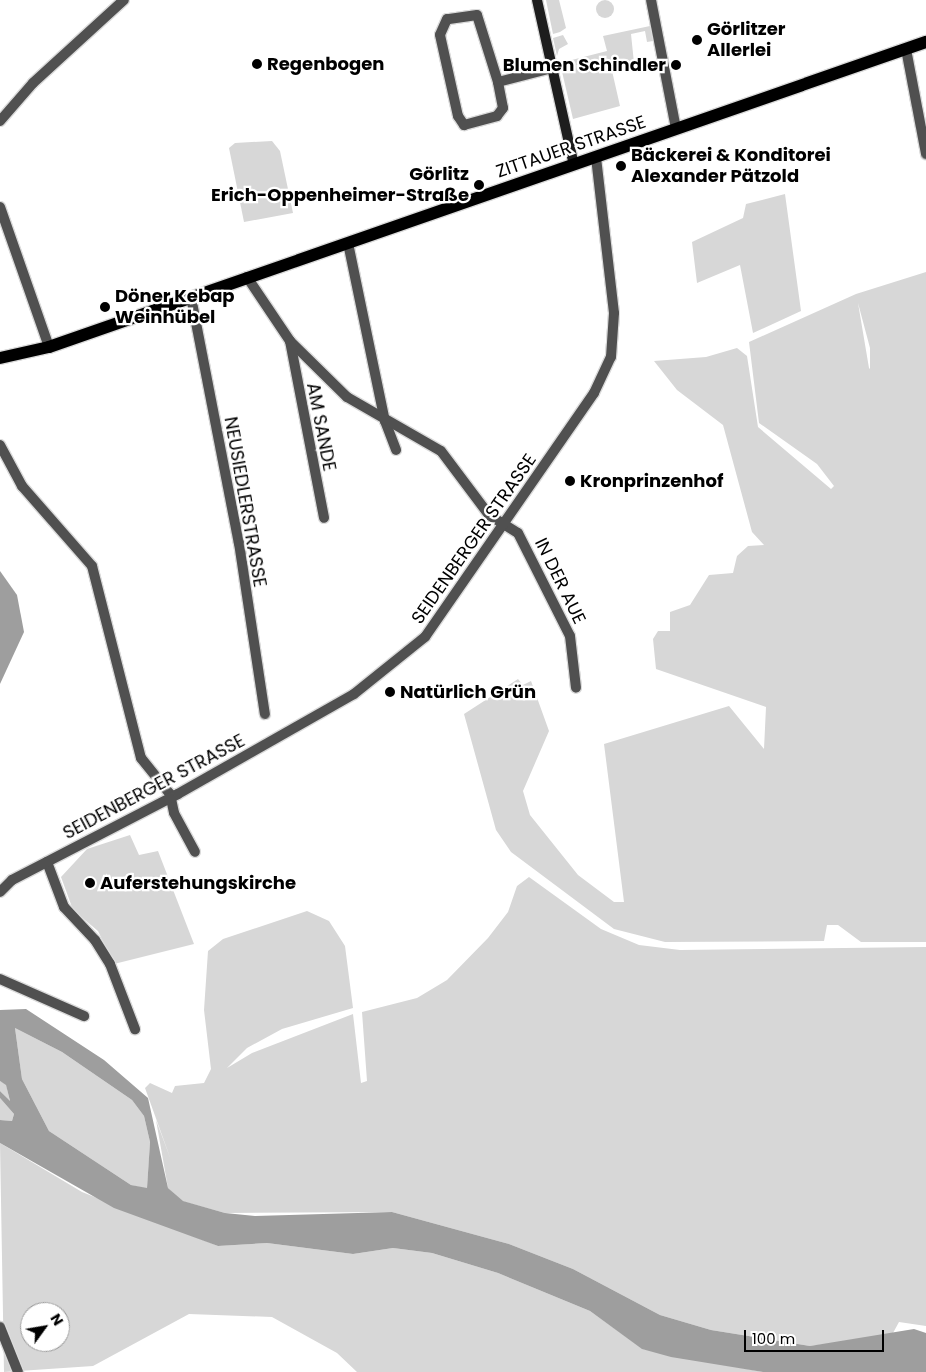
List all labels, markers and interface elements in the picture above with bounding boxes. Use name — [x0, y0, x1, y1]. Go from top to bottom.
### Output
place label: Görlitzer Allerlei — [707, 19, 786, 62]
marker: Görlitzer Allerlei — [691, 34, 703, 46]
place label: Regenbogen — [267, 53, 384, 75]
place label: Blumen Schindler — [503, 54, 666, 76]
marker: Regenbogen — [251, 58, 263, 70]
marker: Blumen Schindler — [670, 59, 682, 71]
street label: ZITTAUER STRASSE — [493, 111, 649, 183]
place label: Bäckerei & Konditorei Alexander Pätzold — [631, 145, 831, 188]
marker: Bäckerei & Konditorei Alexander Pätzold — [615, 160, 627, 172]
place label: Görlitz Erich-Oppenheimer-Straße — [211, 164, 469, 206]
marker: Görlitz Erich-Oppenheimer-Straße — [473, 179, 485, 191]
place label: Döner Kebap Weinhübel — [115, 286, 235, 328]
marker: Döner Kebap Weinhübel — [99, 301, 111, 313]
street label: AM SANDE — [302, 381, 340, 473]
street label: NEUSIEDLERSTRASSE — [219, 415, 271, 589]
street label: SEIDENBERGER STRASSE — [407, 450, 541, 628]
place label: Kronprinzenhof — [580, 470, 723, 492]
marker: Kronprinzenhof — [564, 475, 576, 487]
street label: IN DER AUE — [530, 534, 590, 628]
place label: Natürlich Grün — [400, 681, 536, 703]
marker: Natürlich Grün — [384, 686, 396, 698]
street label: SEIDENBERGER STRASSE — [59, 730, 249, 844]
place label: Auferstehungskirche — [100, 872, 296, 894]
marker: Auferstehungskirche — [84, 877, 96, 889]
north arrow — [20, 1302, 70, 1352]
text: N — [46, 1310, 68, 1329]
scale bar — [746, 1320, 886, 1352]
text: 100 m — [752, 1328, 795, 1349]

